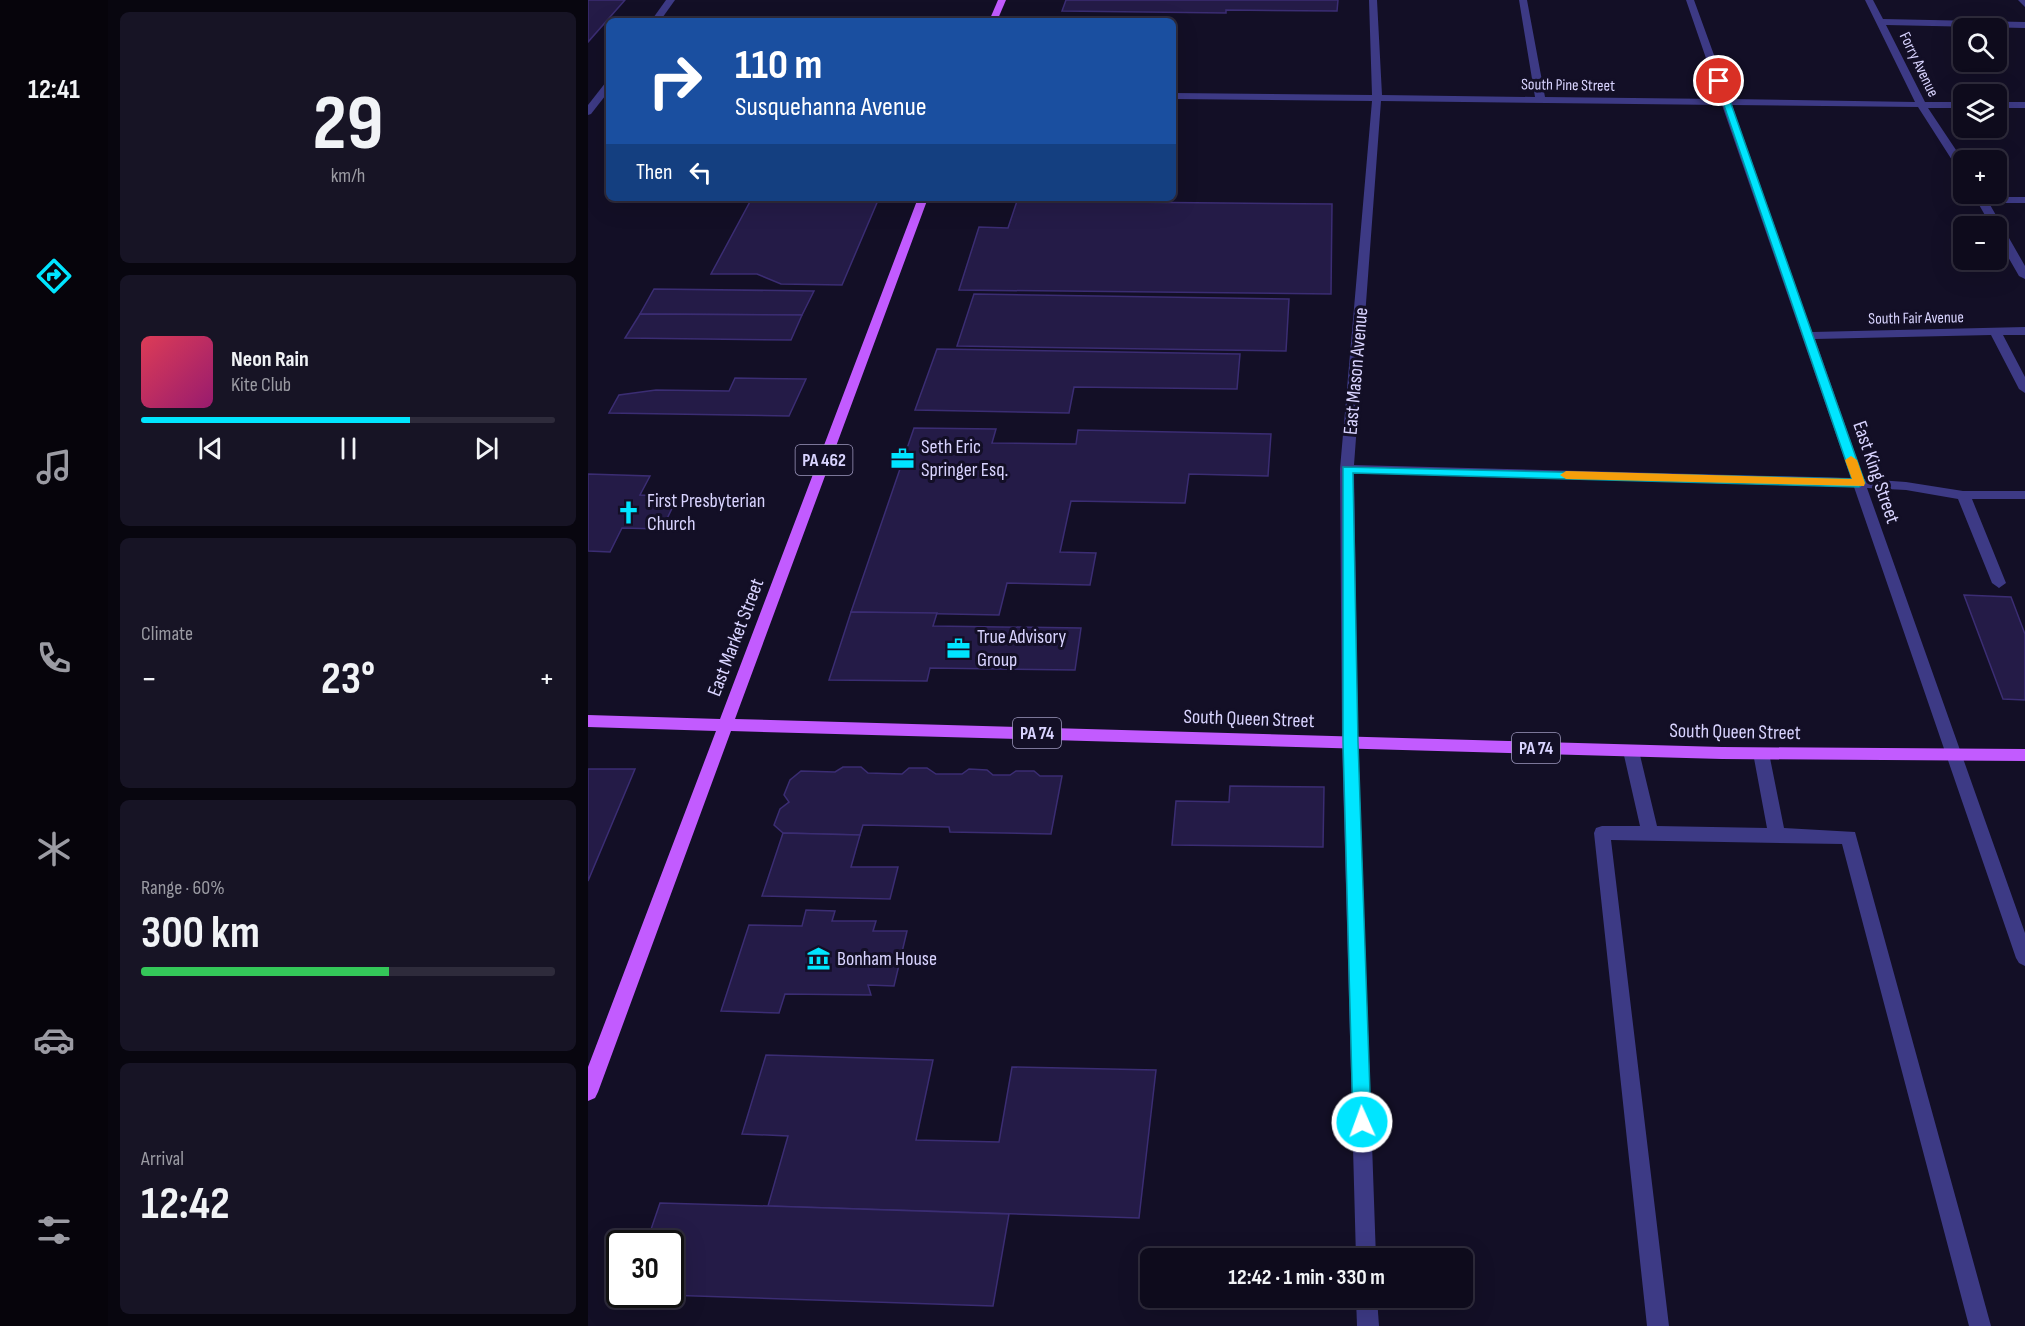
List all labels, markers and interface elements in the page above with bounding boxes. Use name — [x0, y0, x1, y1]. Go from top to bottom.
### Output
map controls — [1953, 18, 2007, 270]
button: search — [1953, 18, 2007, 72]
street label: Forry Avenue — [1895, 29, 1942, 100]
text: 110 m — [735, 40, 822, 91]
icon: right — [636, 42, 714, 120]
pin — [1693, 55, 1744, 106]
icon: arrive — [1702, 64, 1735, 97]
text: 12:41 — [28, 74, 80, 106]
street label: South Pine Street — [1521, 75, 1615, 96]
text: 29 — [312, 78, 384, 171]
button: layers — [1953, 84, 2007, 138]
text: Susquehanna Avenue — [735, 91, 927, 123]
button: + — [1953, 150, 2007, 204]
icon: left — [684, 156, 717, 189]
text: Then — [636, 159, 672, 186]
text: km/h — [331, 164, 365, 188]
button: − — [1953, 216, 2007, 270]
icon: directions — [33, 255, 75, 297]
street label: East Mason Avenue — [1338, 306, 1374, 436]
street label: South Fair Avenue — [1868, 308, 1964, 329]
text: Neon Rain — [231, 346, 309, 373]
text: Kite Club — [231, 373, 291, 397]
street label: East King Street — [1847, 418, 1905, 527]
icon: previous — [194, 432, 227, 465]
icon: pause — [332, 432, 365, 465]
icon: next — [470, 432, 503, 465]
place label: Seth Eric Springer Esq. — [921, 435, 1008, 482]
road number: PA 462 — [796, 445, 852, 475]
office icon: Seth Eric Springer Esq. — [890, 445, 916, 471]
icon: music — [33, 446, 75, 488]
place label: First Presbyterian Church — [647, 489, 765, 536]
church icon: First Presbyterian Church — [616, 499, 642, 525]
street label: East Market Street — [702, 575, 769, 700]
text: Climate — [141, 622, 193, 646]
place label: True Advisory Group — [977, 625, 1066, 672]
office icon: True Advisory Group — [946, 635, 972, 661]
icon: phone — [33, 637, 75, 679]
text: 23° — [321, 652, 375, 707]
text: − — [141, 659, 157, 699]
text: + — [539, 659, 555, 699]
street label: South Queen Street — [1183, 705, 1315, 733]
road number: PA 74 — [1013, 718, 1061, 748]
street label: South Queen Street — [1669, 719, 1801, 745]
road number: PA 74 — [1512, 733, 1560, 763]
icon: climate — [33, 828, 75, 870]
text: Range · 60% — [141, 876, 225, 900]
text: 300 km — [141, 906, 260, 961]
museum icon: Bonham House — [806, 945, 832, 971]
place label: Bonham House — [837, 947, 937, 971]
icon: car — [33, 1019, 75, 1061]
position arrow — [1330, 1090, 1394, 1154]
text: Arrival — [141, 1147, 184, 1171]
text: 12:42 — [141, 1177, 230, 1232]
icon: filters — [33, 1209, 75, 1251]
speed limit sign: 30 — [606, 1230, 684, 1308]
text: 12:42 · 1 min · 330 m — [1228, 1264, 1385, 1291]

